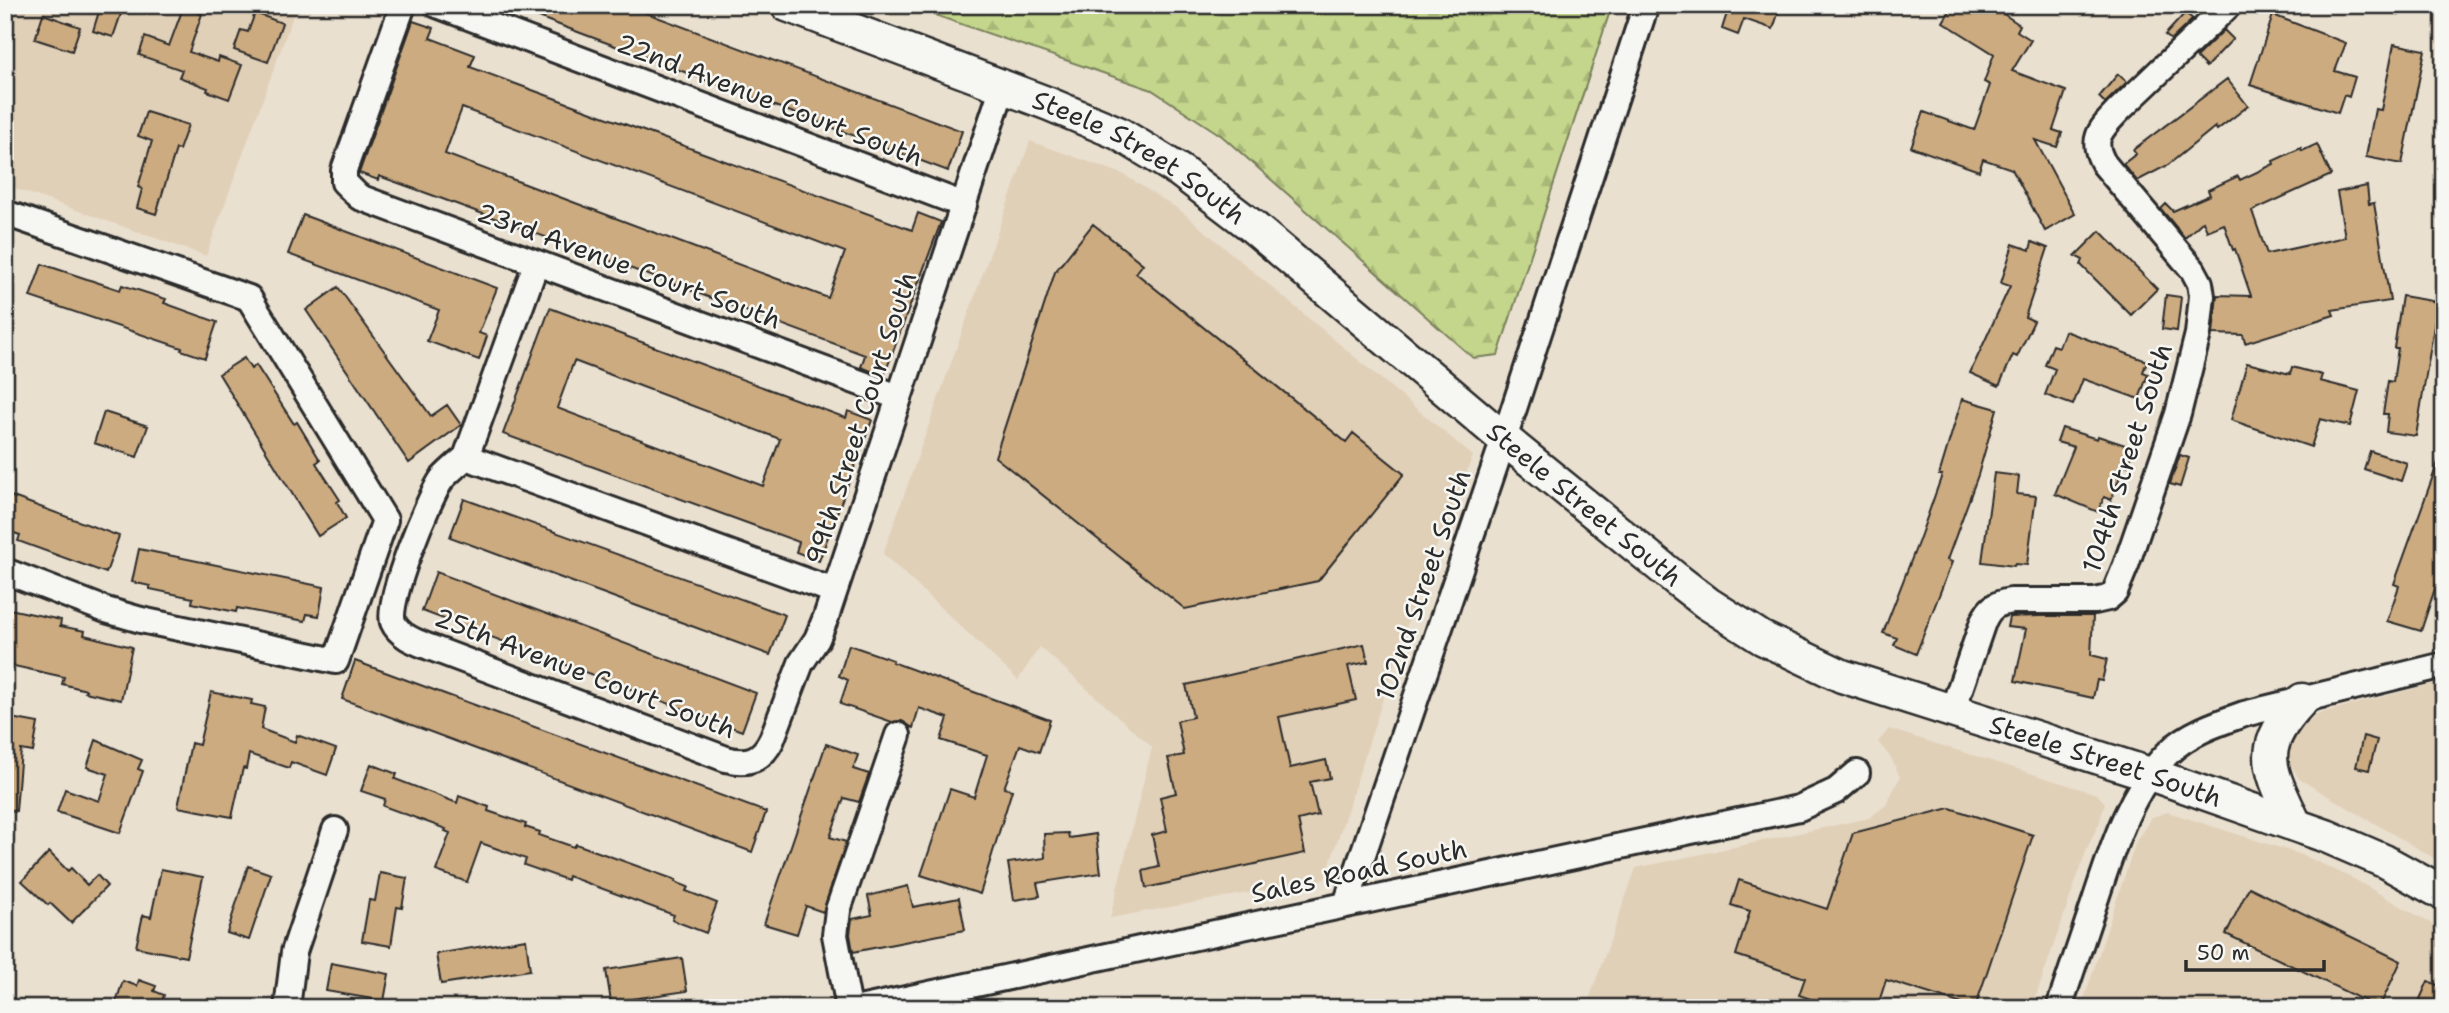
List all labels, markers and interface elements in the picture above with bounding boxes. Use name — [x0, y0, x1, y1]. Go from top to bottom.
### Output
street label: 22nd Avenue Court South — [612, 25, 928, 174]
street label: Steele Street South — [1028, 81, 1253, 232]
street label: 23rd Avenue Court South — [472, 194, 786, 337]
street label: 99th Street Court South — [797, 267, 924, 569]
street label: 104th Street South — [2073, 339, 2180, 577]
street label: Steele Street South — [1480, 414, 1690, 594]
street label: 102nd Street South — [1367, 464, 1479, 705]
street label: 25th Avenue Court South — [430, 599, 741, 746]
street label: Steele Street South — [1985, 706, 2227, 815]
street label: Sales Road South — [1248, 831, 1470, 911]
scale bar — [2186, 929, 2325, 973]
text: 50 m — [2197, 939, 2250, 967]

